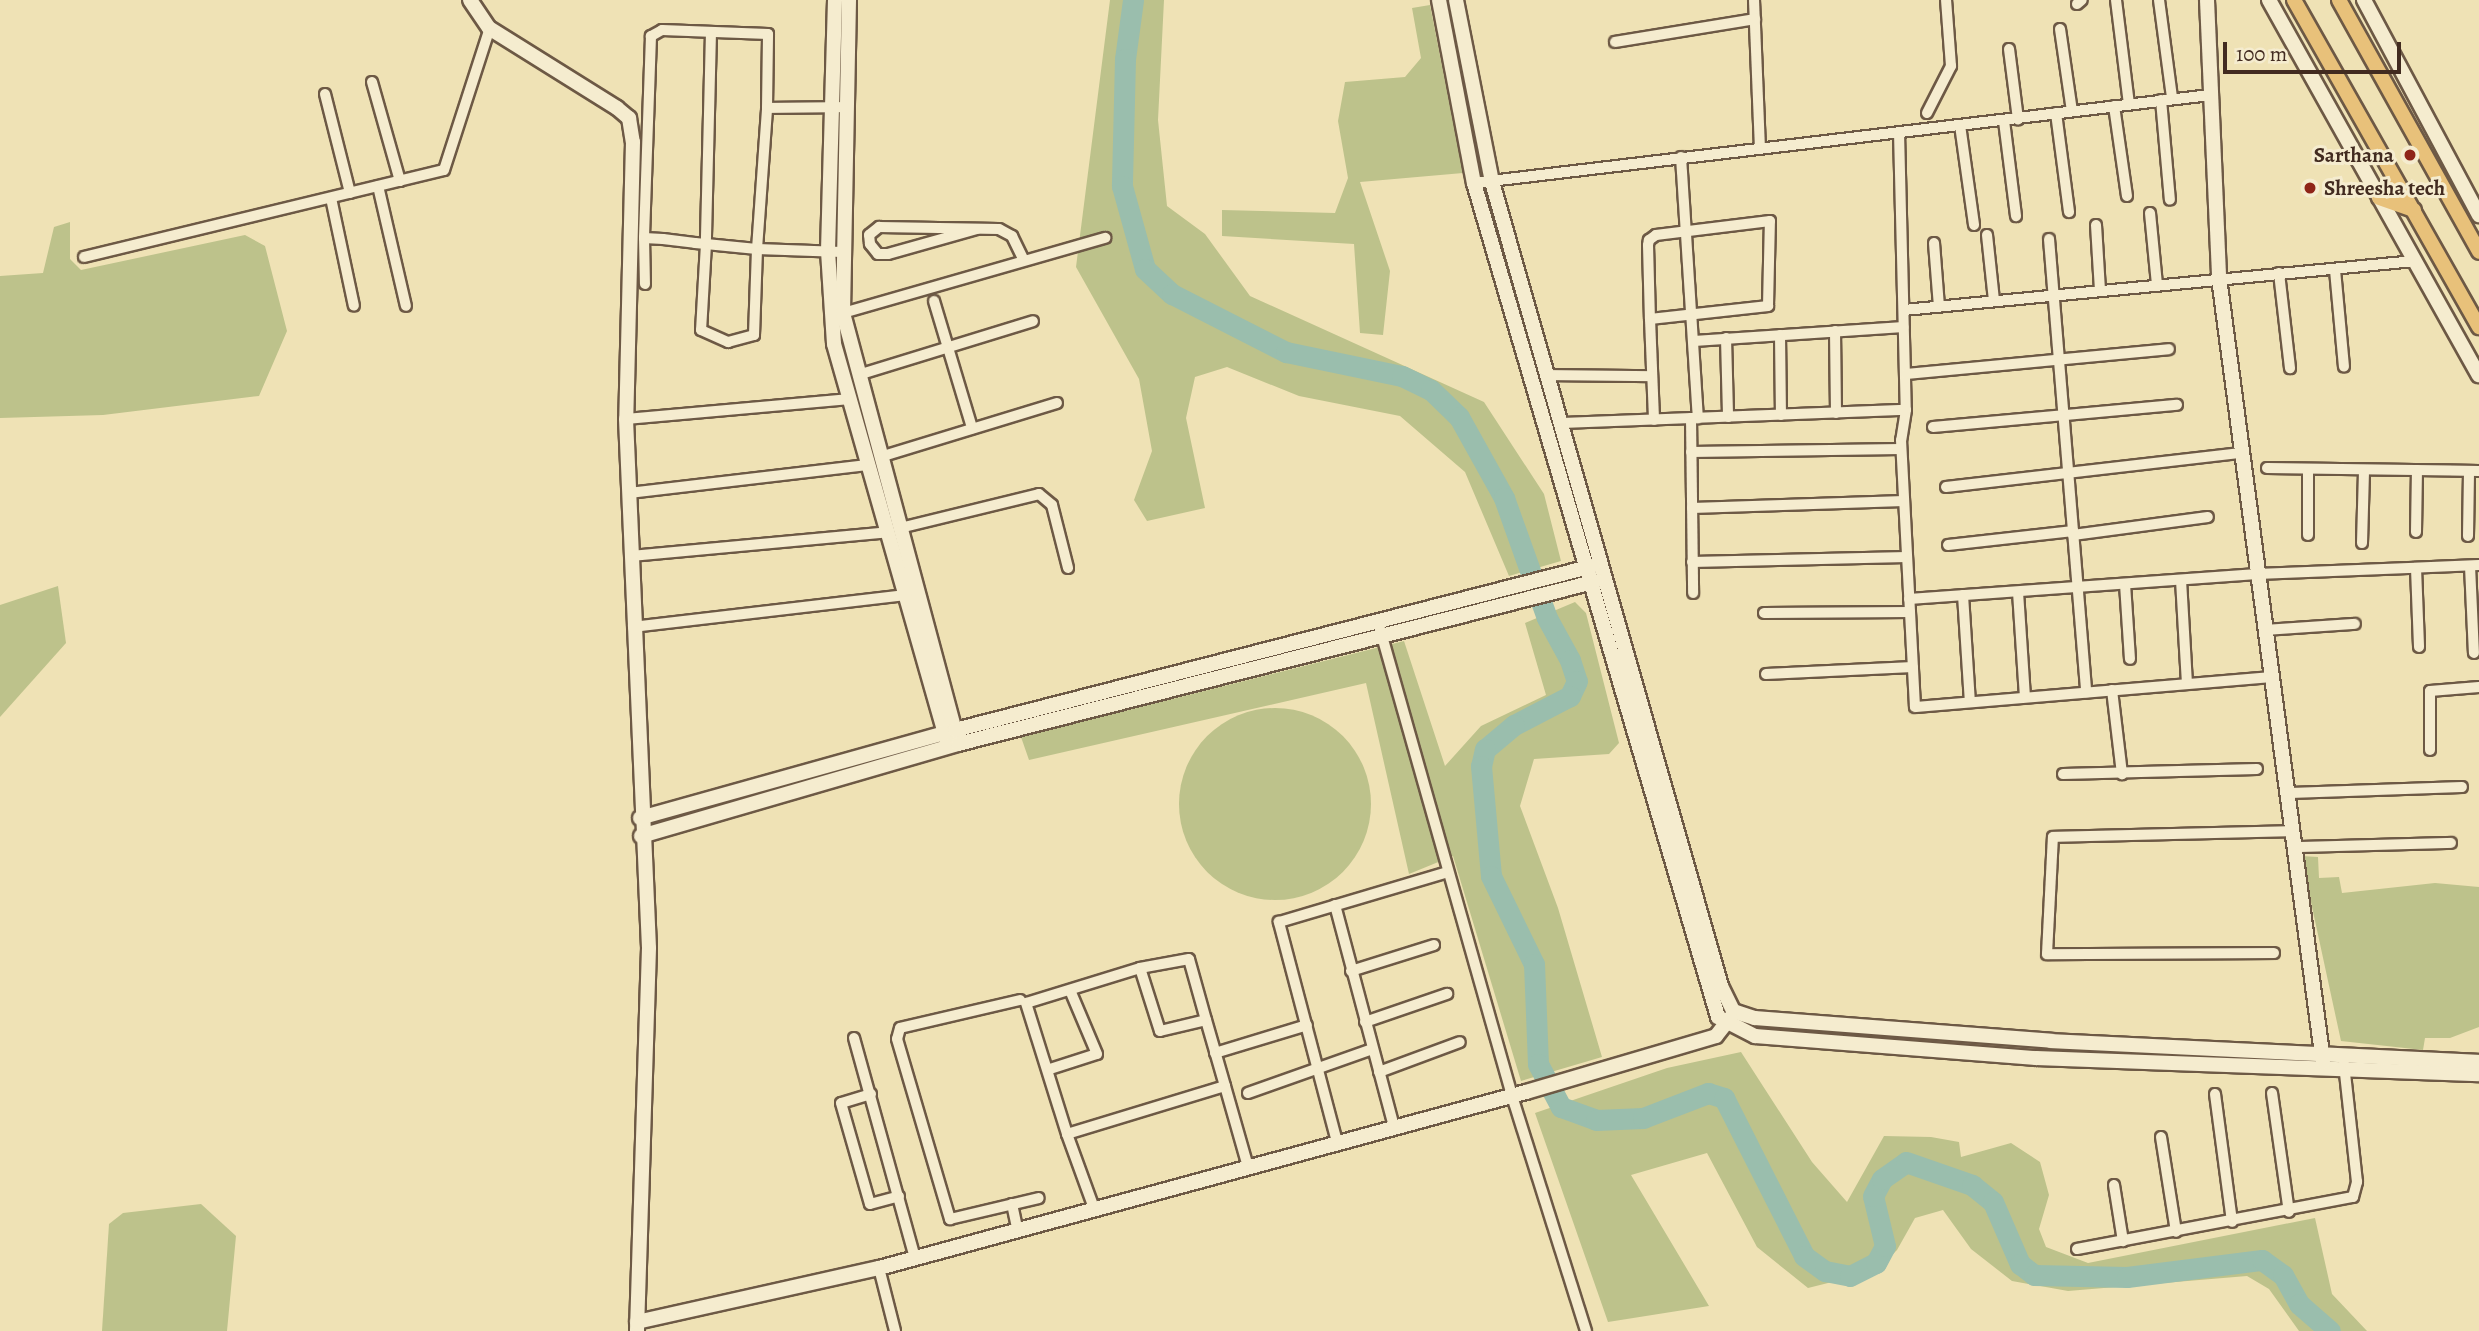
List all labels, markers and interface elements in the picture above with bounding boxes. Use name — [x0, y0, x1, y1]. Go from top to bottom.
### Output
scale bar — [2227, 28, 2406, 72]
text: 100 m — [2236, 40, 2287, 68]
place label: Sarthana — [2314, 142, 2394, 168]
marker: Sarthana — [2400, 145, 2420, 165]
place label: Shreesha tech — [2324, 175, 2445, 201]
marker: Shreesha tech — [2302, 180, 2318, 196]

